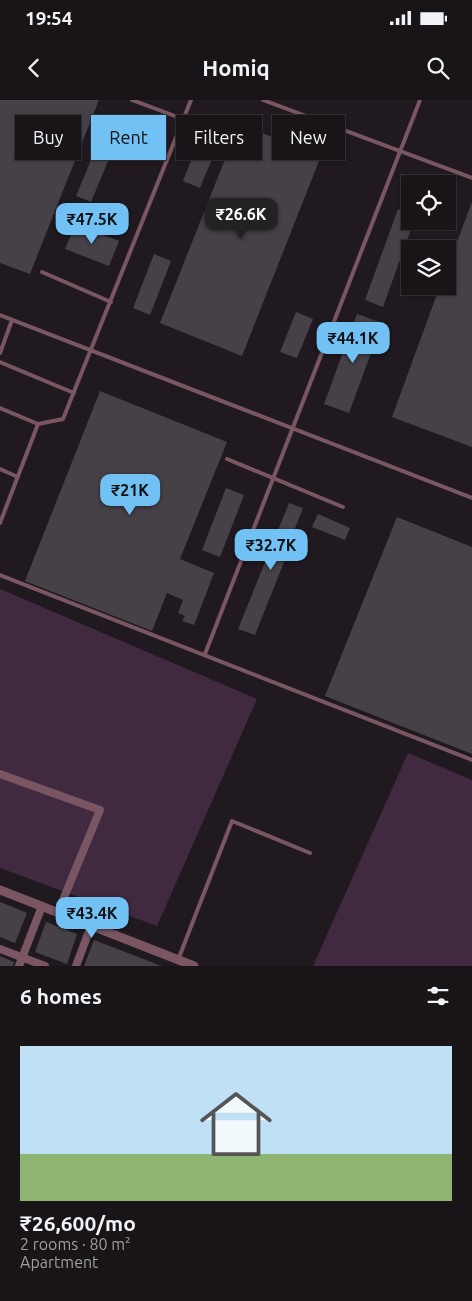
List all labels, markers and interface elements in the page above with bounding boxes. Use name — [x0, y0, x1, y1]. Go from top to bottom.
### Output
text: 19:54 — [25, 7, 73, 29]
icon: back — [20, 54, 48, 82]
icon: search — [424, 54, 452, 82]
text: Homiq — [202, 55, 270, 80]
chip: Buy — [15, 115, 81, 160]
chip: Rent — [91, 115, 166, 160]
chip: Filters — [176, 115, 262, 160]
chip: New — [272, 115, 345, 160]
map controls — [401, 175, 456, 295]
button: locate — [401, 175, 456, 230]
pin: ₹26.6K — [200, 198, 282, 240]
pin: ₹47.5K — [51, 202, 133, 245]
text: ₹26.6K — [216, 205, 266, 223]
text: ₹47.5K — [67, 210, 117, 228]
button: layers — [401, 240, 456, 295]
pin: ₹44.1K — [312, 322, 394, 364]
text: ₹44.1K — [328, 329, 378, 347]
pin: ₹21K — [100, 474, 160, 516]
text: ₹21K — [111, 481, 149, 499]
pin: ₹32.7K — [230, 528, 312, 571]
text: ₹32.7K — [246, 536, 296, 554]
pin: ₹43.4K — [51, 896, 133, 939]
text: ₹43.4K — [67, 904, 117, 922]
icon: filters — [424, 982, 452, 1010]
text: 6 homes — [20, 984, 102, 1008]
icon: home — [191, 1079, 281, 1169]
text: ₹26,600/mo — [20, 1211, 136, 1235]
text: 2 rooms · 80 m² — [20, 1235, 131, 1253]
text: Apartment — [20, 1253, 98, 1271]

